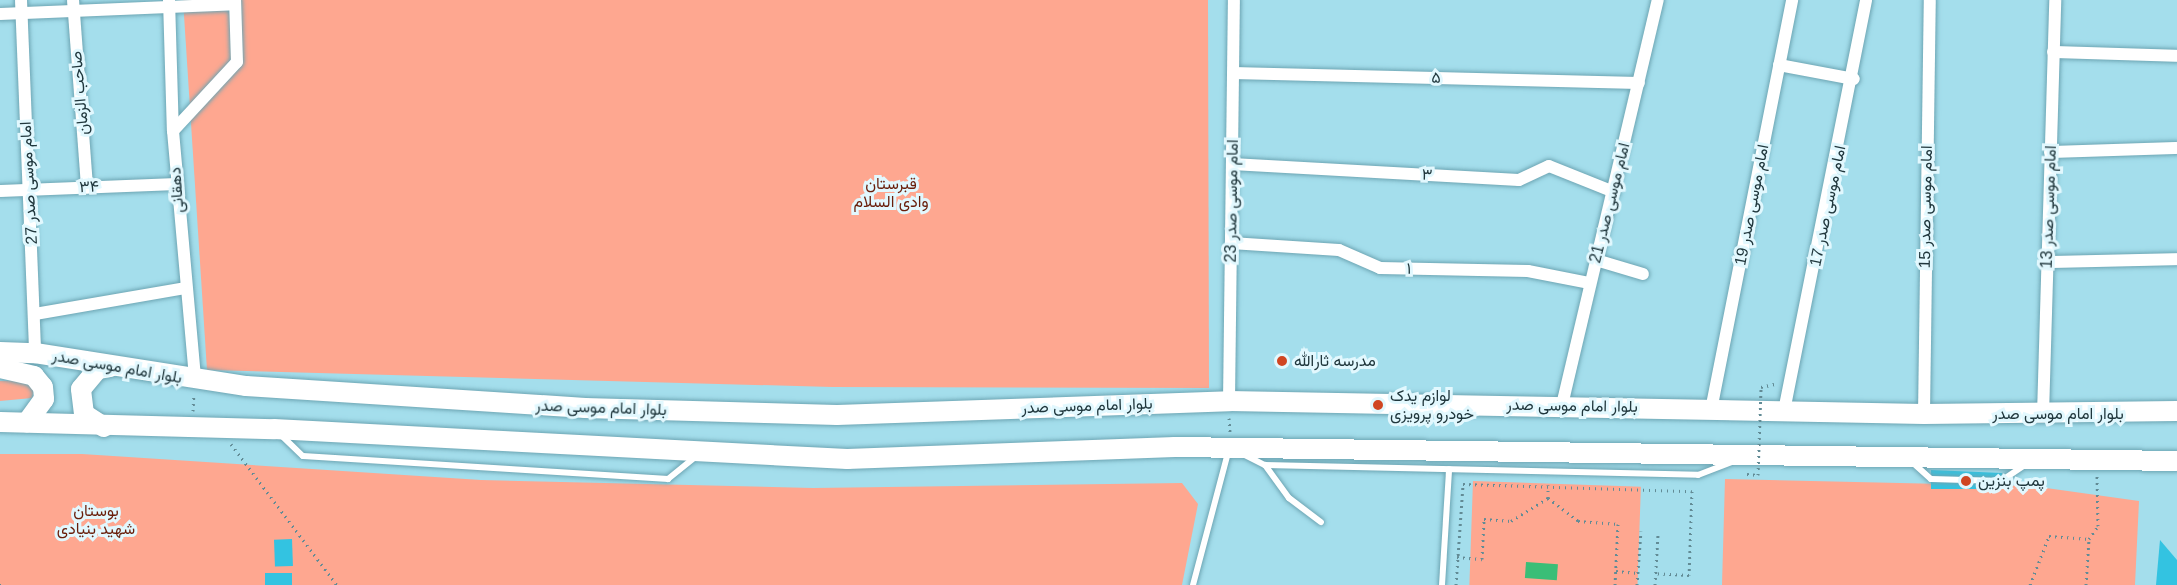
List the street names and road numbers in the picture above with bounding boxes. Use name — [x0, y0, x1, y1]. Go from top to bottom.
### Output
street label: صاحب الزمان — [67, 50, 93, 136]
street label: ۵ — [1431, 68, 1441, 88]
street label: امام موسی صدر 27 — [16, 121, 42, 245]
street label: امام موسی صدر 23 — [1221, 139, 1243, 263]
street label: امام موسی صدر 21 — [1586, 141, 1634, 265]
street label: امام موسی صدر 19 — [1731, 143, 1773, 267]
street label: امام موسی صدر 17 — [1806, 144, 1850, 268]
street label: امام موسی صدر 15 — [1915, 145, 1937, 269]
street label: امام موسی صدر 13 — [2037, 145, 2061, 269]
street label: ۳ — [1421, 165, 1433, 185]
street label: دهقانی — [166, 166, 188, 214]
street label: ۳۴ — [79, 177, 99, 197]
street label: ۱ — [1407, 259, 1411, 279]
street label: بلوار امام موسی صدر — [51, 346, 183, 388]
street label: بلوار امام موسی صدر — [1021, 394, 1153, 418]
street label: بلوار امام موسی صدر — [1506, 395, 1638, 417]
street label: بلوار امام موسی صدر — [535, 396, 667, 420]
street label: بلوار امام موسی صدر — [1992, 404, 2124, 424]

